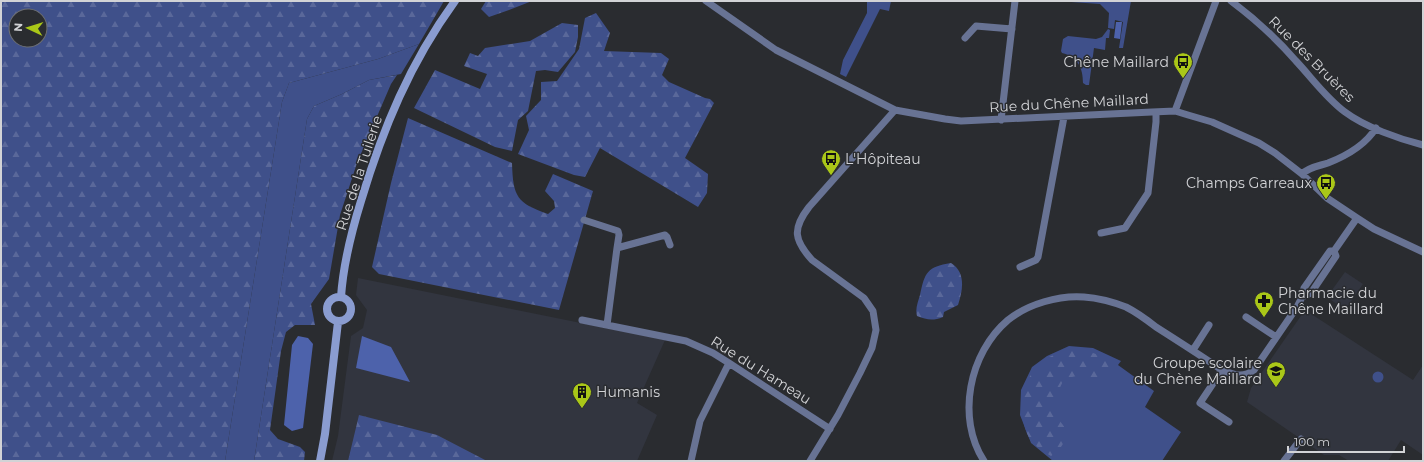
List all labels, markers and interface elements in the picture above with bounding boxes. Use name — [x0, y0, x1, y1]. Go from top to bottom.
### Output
north arrow — [8, 8, 48, 48]
street label: Rue des Bruères — [1265, 12, 1359, 106]
text: N — [11, 22, 25, 32]
bus stop icon: Chêne Maillard — [1172, 51, 1194, 79]
place label: Chêne Maillard — [1063, 53, 1169, 71]
street label: Rue du Chêne Maillard — [989, 90, 1149, 116]
street label: Rue de la Tuilerie — [332, 113, 386, 233]
bus stop icon: L'Hôpiteau — [820, 148, 842, 176]
place label: L'Hôpiteau — [845, 150, 921, 168]
bus stop icon: Champs Garreaux — [1315, 172, 1337, 200]
place label: Champs Garreaux — [1186, 174, 1313, 192]
place label: Pharmacie du Chêne Maillard — [1278, 284, 1384, 318]
pharmacy icon: Pharmacie du Chêne Maillard — [1253, 290, 1275, 318]
street label: Rue du Hameau — [708, 332, 814, 408]
place label: Groupe scolaire du Chène Maillard — [1134, 354, 1262, 388]
school or university icon: Groupe scolaire du Chène Maillard — [1265, 360, 1287, 388]
building icon: Humanis — [571, 381, 593, 409]
place label: Humanis — [596, 383, 660, 401]
scale bar — [1288, 428, 1404, 454]
text: 100 m — [1294, 434, 1330, 449]

